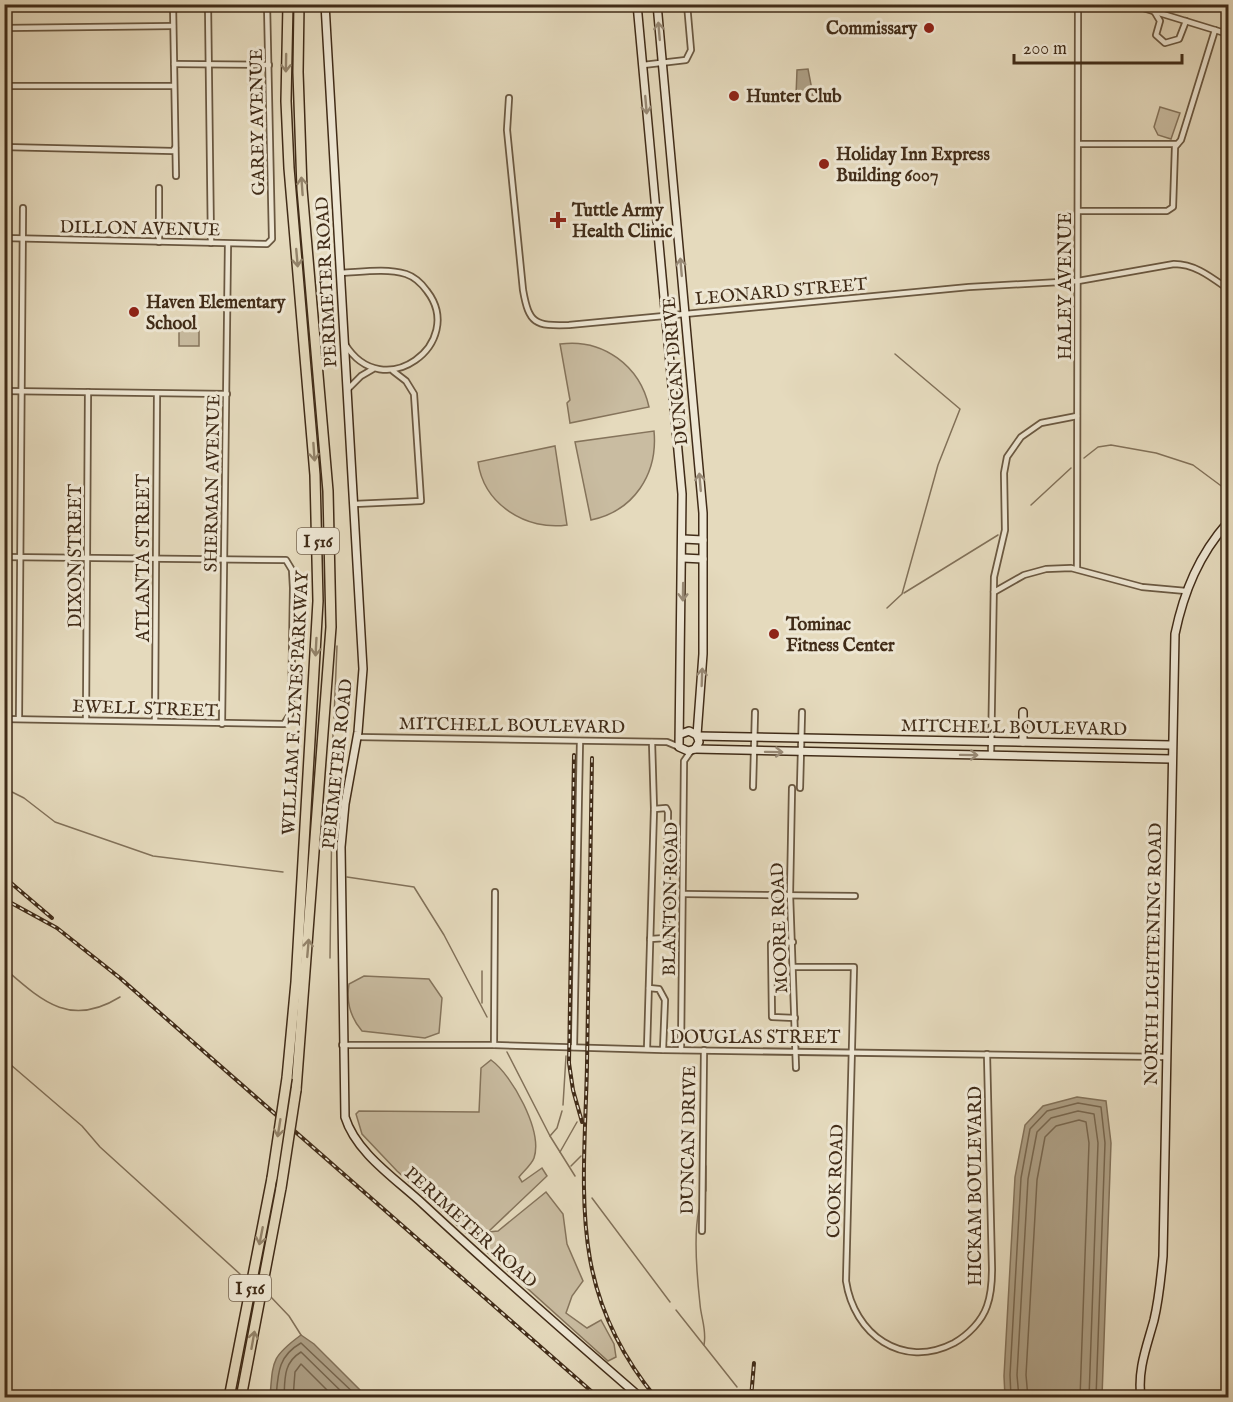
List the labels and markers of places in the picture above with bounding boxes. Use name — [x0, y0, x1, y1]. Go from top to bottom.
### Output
place label: Commissary — [826, 18, 918, 41]
marker: Commissary — [922, 21, 936, 35]
place label: Hunter Club — [746, 86, 842, 109]
marker: Hunter Club — [727, 89, 741, 103]
place label: Holiday Inn Express Building 6007 — [836, 144, 990, 188]
marker: Holiday Inn Express Building 6007 — [817, 157, 831, 171]
place label: Tuttle Army Health Clinic — [571, 200, 673, 244]
marker: Tuttle Army Health Clinic — [549, 211, 567, 229]
place label: Haven Elementary School — [146, 292, 286, 336]
marker: Haven Elementary School — [127, 305, 141, 319]
place label: Tominac Fitness Center — [785, 614, 895, 658]
marker: Tominac Fitness Center — [767, 627, 781, 641]

